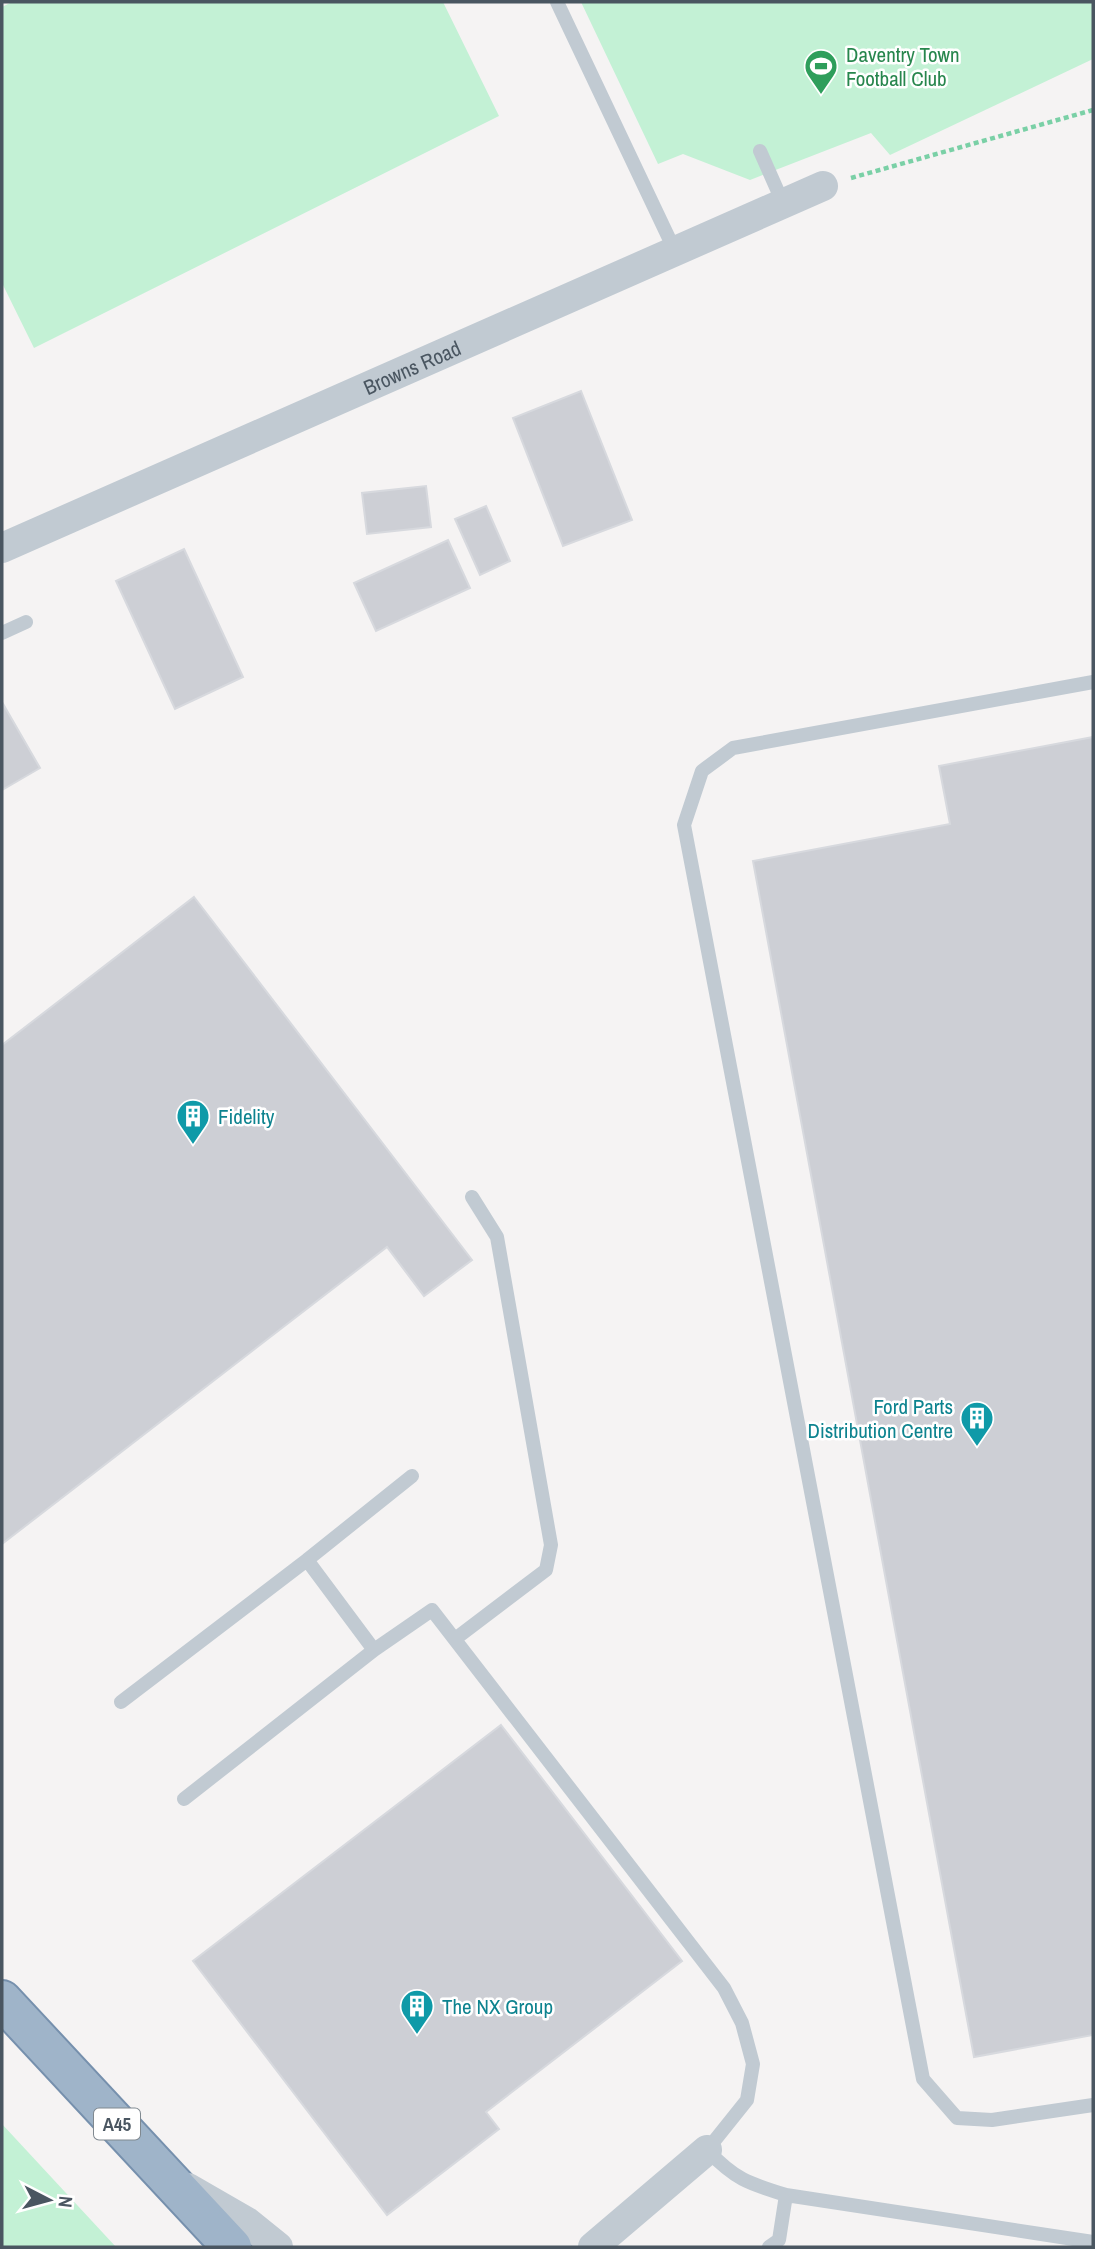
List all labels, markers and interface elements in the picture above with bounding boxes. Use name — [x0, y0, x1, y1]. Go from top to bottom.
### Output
place label: Daventry Town Football Club — [846, 40, 960, 93]
sports icon: Daventry Town Football Club — [802, 47, 840, 96]
street label: Browns Road — [359, 333, 465, 401]
building icon: Fidelity — [174, 1097, 212, 1146]
place label: Fidelity — [218, 1102, 275, 1131]
place label: Ford Parts Distribution Centre — [808, 1392, 953, 1445]
building icon: Ford Parts Distribution Centre — [958, 1399, 996, 1448]
building icon: The NX Group — [398, 1987, 436, 2036]
place label: The NX Group — [442, 1992, 553, 2021]
road number: A45 — [94, 2108, 140, 2140]
north arrow — [14, 2165, 84, 2235]
text: N — [52, 2195, 79, 2209]

